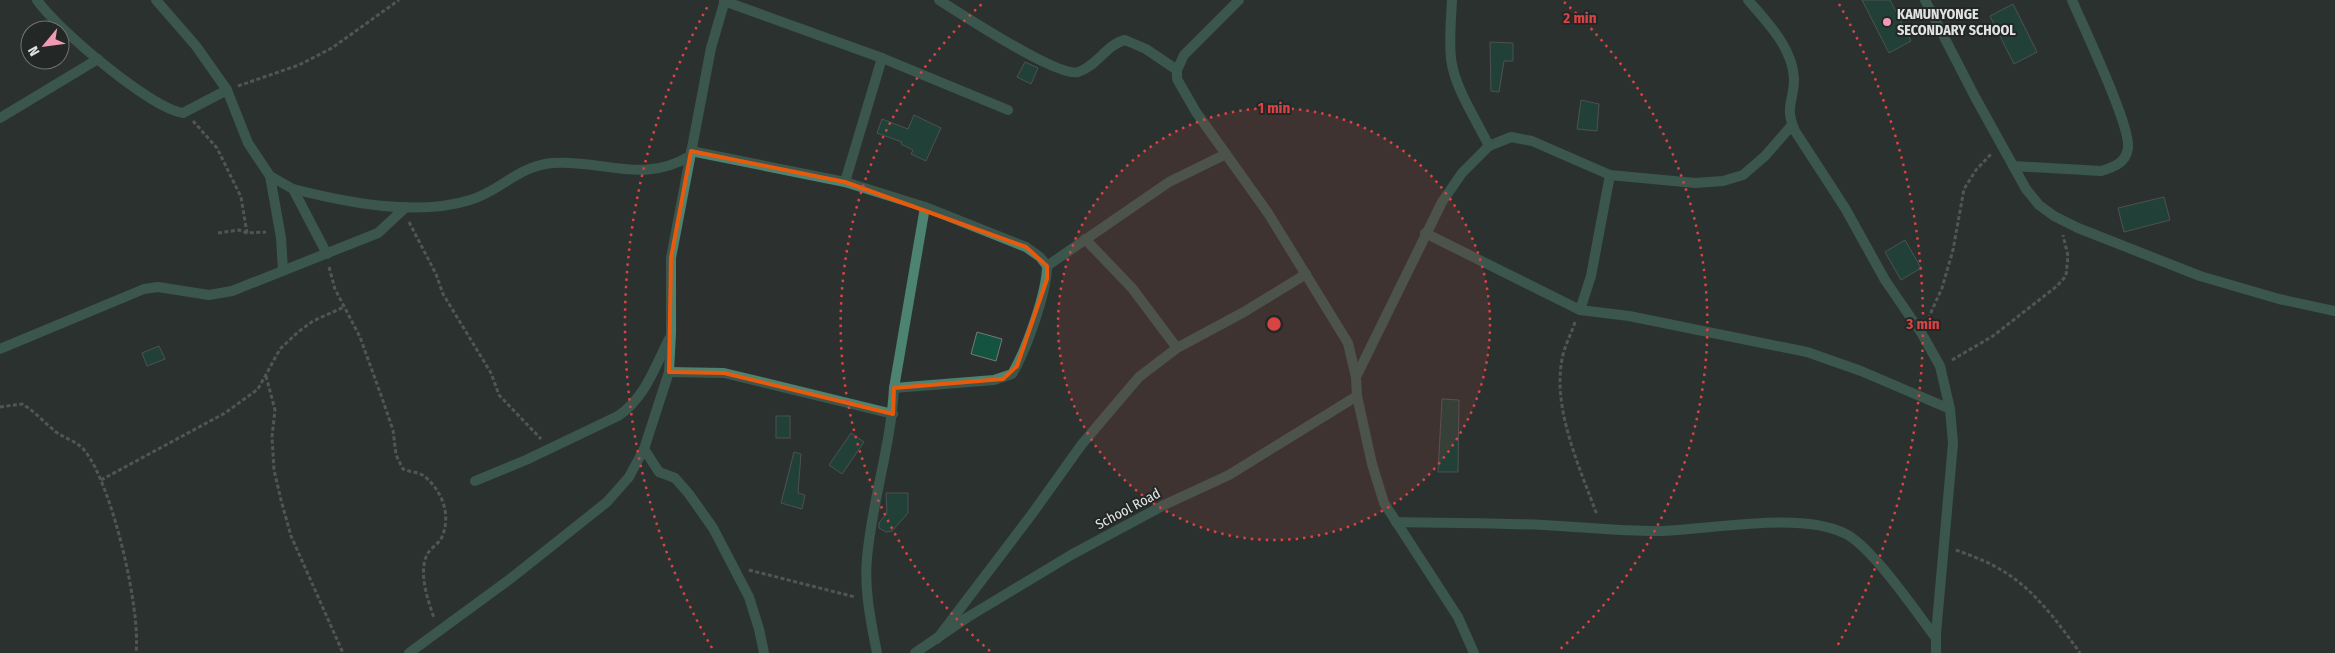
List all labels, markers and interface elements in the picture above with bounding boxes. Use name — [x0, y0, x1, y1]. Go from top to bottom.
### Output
place label: KAMUNYONGE SECONDARY SCHOOL — [1897, 6, 2016, 39]
text: 2 min — [1562, 9, 1597, 27]
marker: KAMUNYONGE SECONDARY SCHOOL — [1881, 16, 1893, 28]
north arrow — [20, 20, 70, 70]
text: N — [25, 43, 44, 59]
text: 1 min — [1258, 99, 1290, 117]
centre of rings — [1265, 315, 1283, 333]
text: 3 min — [1905, 315, 1940, 333]
street label: School Road — [1093, 485, 1163, 533]

